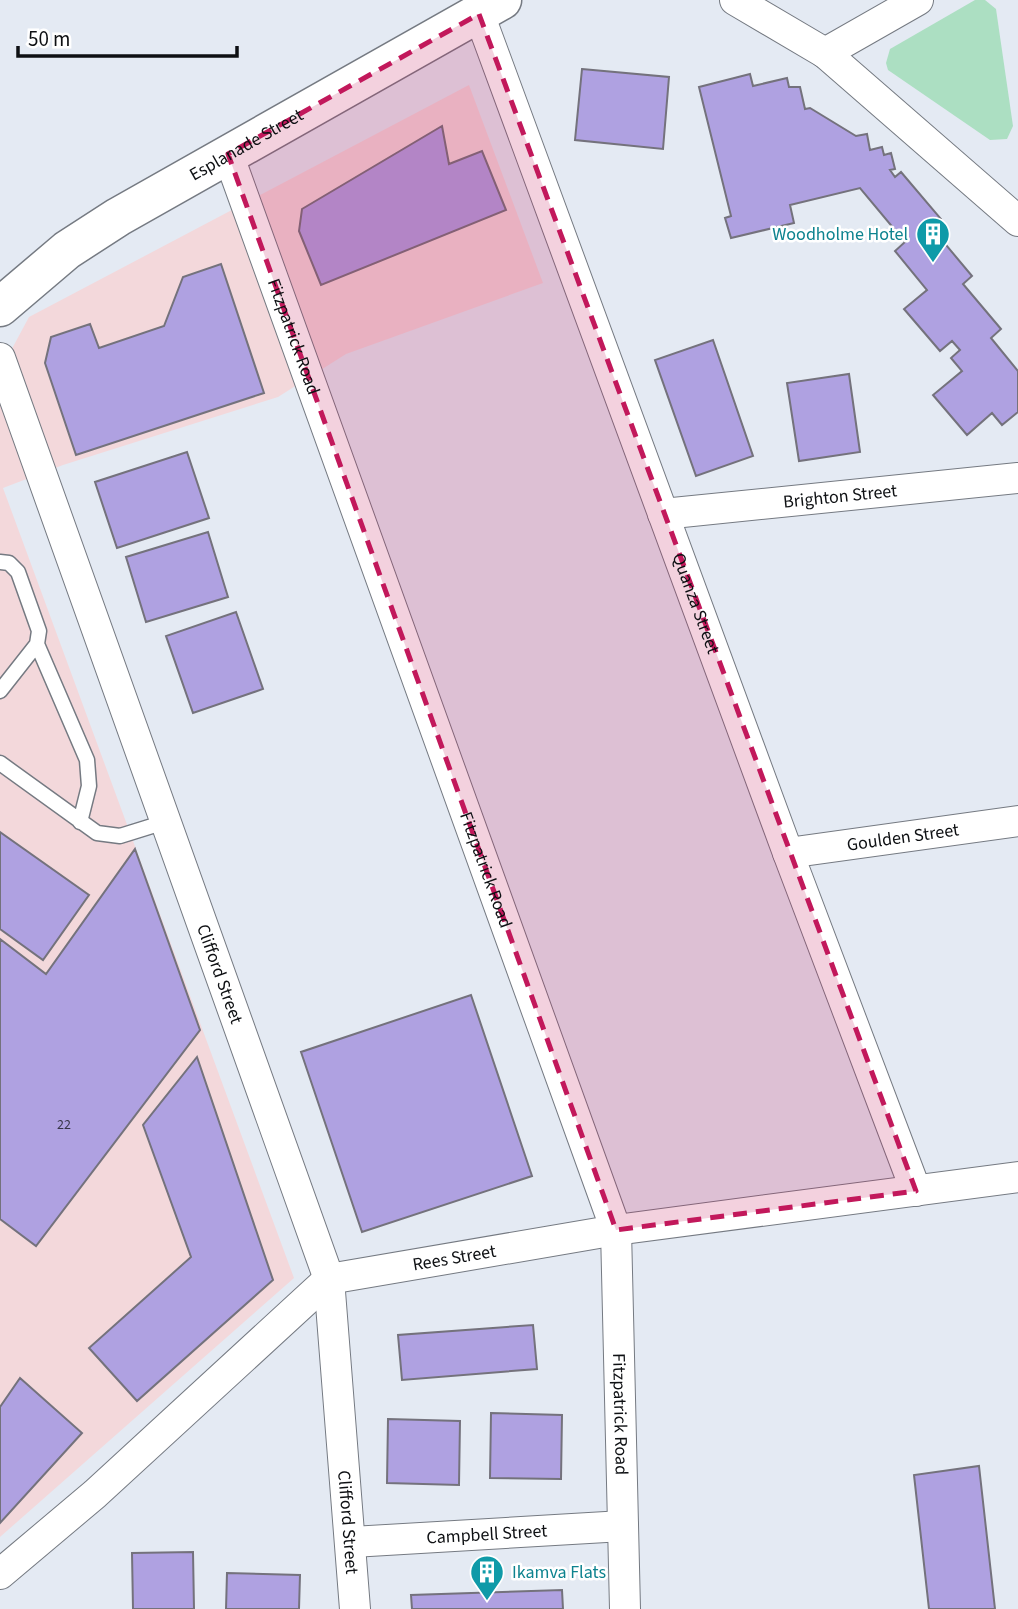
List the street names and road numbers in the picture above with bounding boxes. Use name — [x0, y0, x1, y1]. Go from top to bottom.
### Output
street label: Esplanade Street — [185, 102, 308, 187]
street label: Fitzpatrick Road — [261, 275, 326, 398]
street label: Brighton Street — [782, 478, 898, 514]
street label: Quanza Street — [666, 549, 726, 657]
street label: Fitzpatrick Road — [454, 808, 519, 931]
street label: Goulden Street — [845, 817, 960, 857]
street label: Clifford Street — [191, 921, 249, 1027]
street label: Rees Street — [411, 1238, 498, 1277]
street label: Fitzpatrick Road — [606, 1353, 634, 1475]
street label: Clifford Street — [332, 1469, 365, 1575]
street label: Campbell Street — [426, 1518, 548, 1550]

